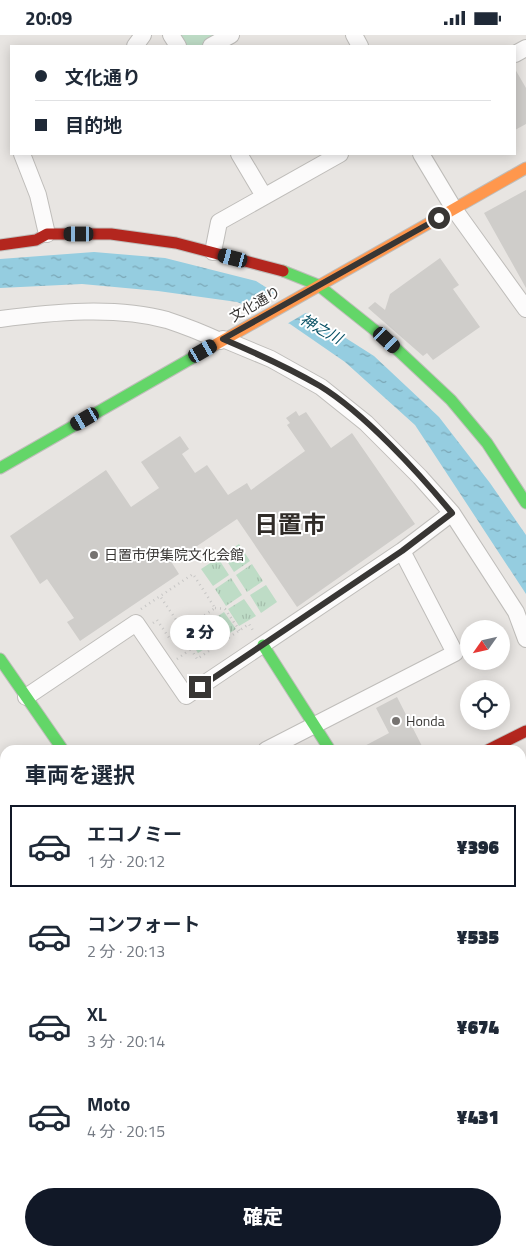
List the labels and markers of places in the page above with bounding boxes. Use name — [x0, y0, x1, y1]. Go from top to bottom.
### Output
place label: 日置市伊集院文化会館 — [104, 544, 244, 565]
marker: 日置市伊集院文化会館 — [88, 549, 100, 561]
place label: Honda — [406, 710, 445, 731]
marker: Honda — [390, 715, 402, 727]

